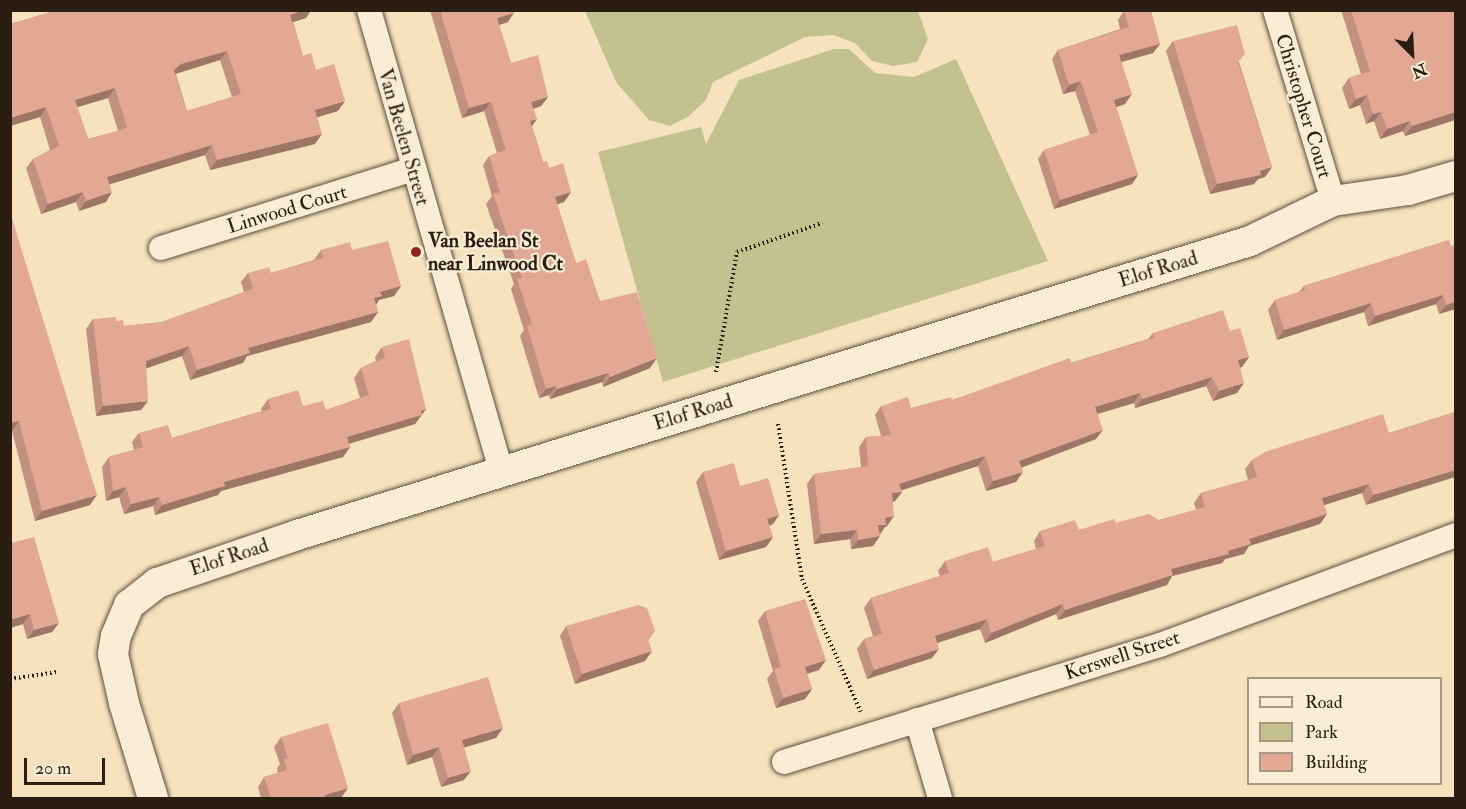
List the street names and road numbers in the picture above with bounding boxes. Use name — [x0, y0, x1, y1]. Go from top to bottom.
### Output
street label: Christopher Court — [1271, 31, 1337, 181]
street label: Van Beelen Street — [373, 66, 435, 208]
street label: Linwood Court — [224, 179, 350, 239]
street label: Elof Road — [1115, 246, 1201, 292]
street label: Elof Road — [650, 389, 736, 435]
street label: Elof Road — [187, 533, 271, 581]
street label: Kerswell Street — [1061, 625, 1183, 685]

